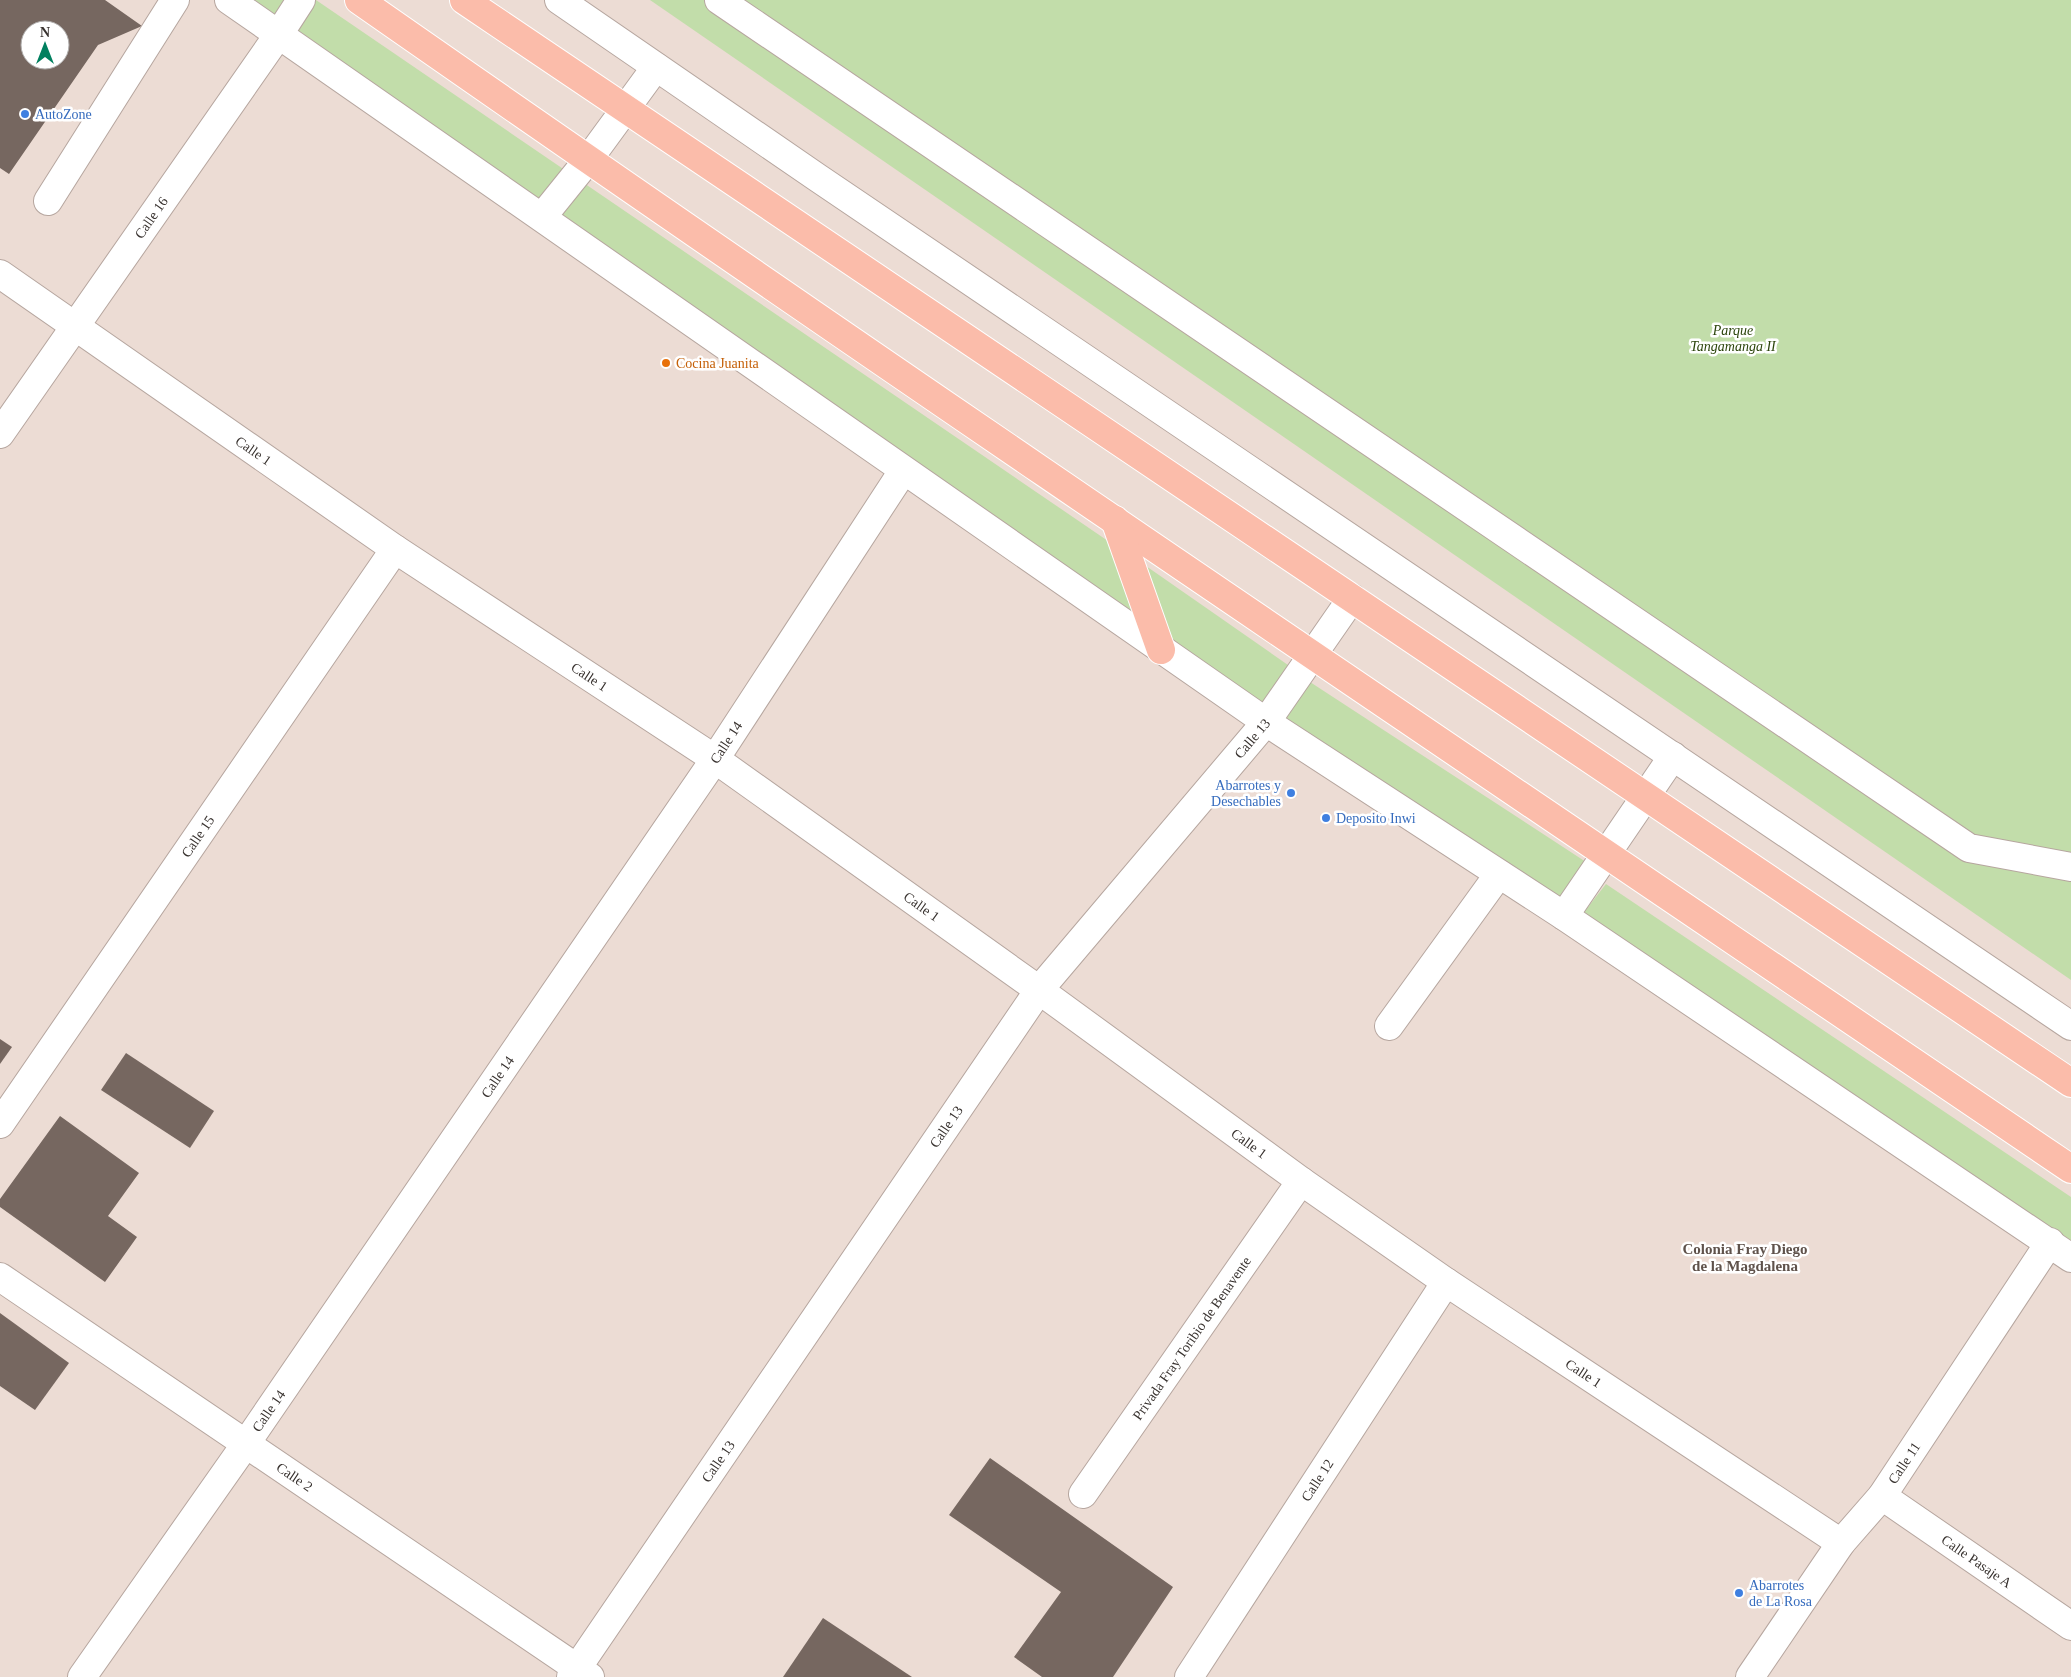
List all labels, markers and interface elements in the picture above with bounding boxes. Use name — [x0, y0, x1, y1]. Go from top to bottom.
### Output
north arrow — [20, 20, 70, 70]
text: N — [40, 25, 50, 40]
place label: AutoZone — [35, 107, 92, 122]
marker: AutoZone — [19, 108, 31, 120]
street label: Calle 16 — [131, 194, 171, 241]
park label: Parque Tangamanga II — [1690, 323, 1777, 354]
place label: Cocina Juanita — [676, 356, 760, 371]
marker: Cocina Juanita — [660, 357, 672, 369]
street label: Calle 1 — [233, 433, 274, 468]
street label: Calle 1 — [569, 659, 610, 694]
street label: Calle 13 — [1231, 716, 1273, 761]
street label: Calle 14 — [707, 719, 745, 766]
place label: Abarrotes y Desechables — [1211, 778, 1281, 809]
marker: Abarrotes y Desechables — [1285, 787, 1297, 799]
place label: Deposito Inwi — [1336, 811, 1416, 826]
marker: Deposito Inwi — [1320, 812, 1332, 824]
street label: Calle 15 — [178, 813, 217, 860]
street label: Calle 1 — [901, 889, 942, 924]
street label: Calle 14 — [478, 1053, 517, 1100]
street label: Calle 13 — [927, 1103, 965, 1150]
street label: Calle 1 — [1229, 1125, 1270, 1161]
district label: Colonia Fray Diego de la Magdalena — [1683, 1241, 1808, 1274]
street label: Privada Fray Toribio de Benavente — [1130, 1254, 1254, 1423]
street label: Calle 1 — [1563, 1356, 1605, 1390]
street label: Calle 14 — [249, 1387, 288, 1434]
street label: Calle 13 — [698, 1438, 737, 1485]
street label: Calle 11 — [1885, 1439, 1923, 1486]
street label: Calle 12 — [1298, 1456, 1336, 1504]
street label: Calle 2 — [274, 1459, 315, 1494]
street label: Calle Pasaje A — [1939, 1532, 2015, 1591]
place label: Abarrotes de La Rosa — [1749, 1578, 1813, 1609]
marker: Abarrotes de La Rosa — [1733, 1587, 1745, 1599]

